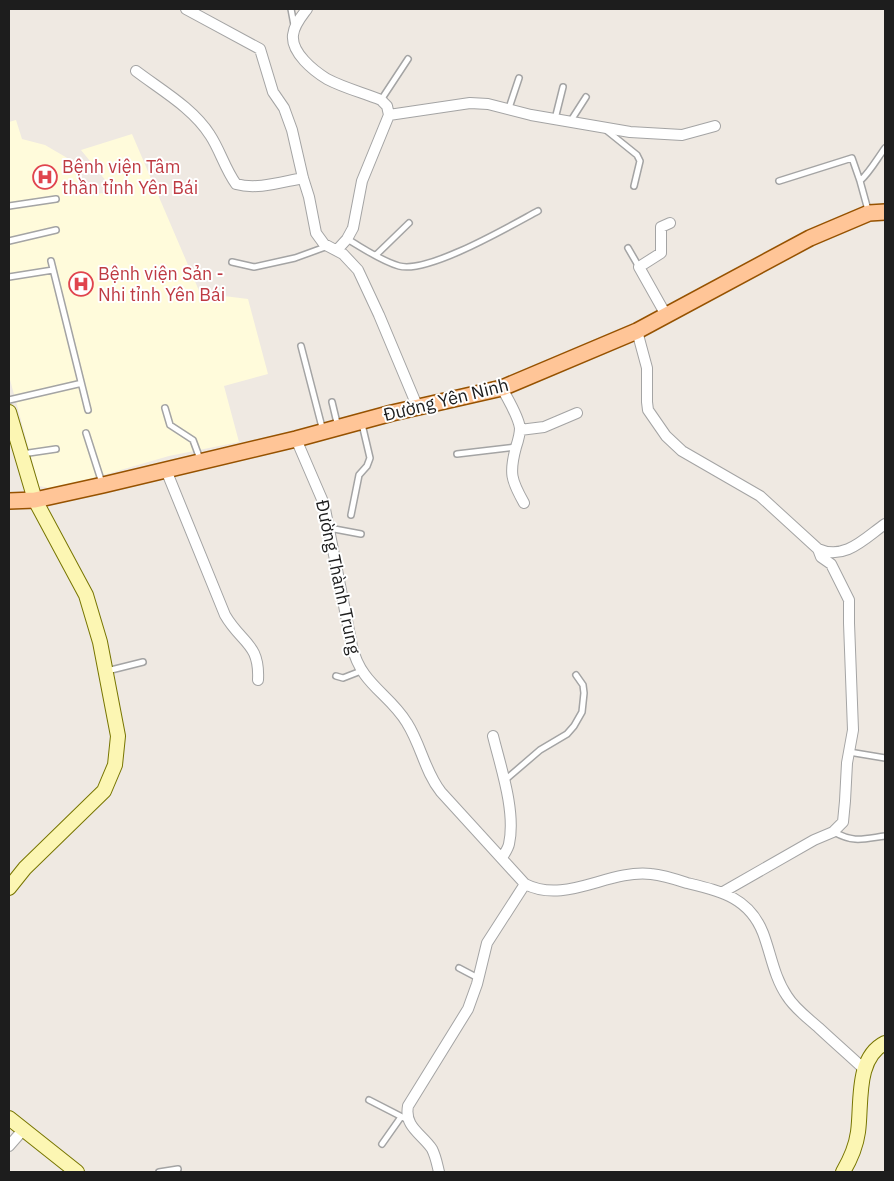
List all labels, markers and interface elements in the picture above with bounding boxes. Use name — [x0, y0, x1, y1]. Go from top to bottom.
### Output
place label: Bệnh viện Tâm thần tỉnh Yên Bái — [62, 155, 198, 199]
hospital icon: Bệnh viện Tâm thần tỉnh Yên Bái — [32, 164, 58, 190]
place label: Bệnh viện Sản - Nhi tỉnh Yên Bái — [98, 262, 225, 306]
hospital icon: Bệnh viện Sản - Nhi tỉnh Yên Bái — [68, 271, 94, 297]
street label: Đường Yên Ninh — [381, 373, 511, 426]
street label: Đường Thành Trung — [311, 498, 366, 657]

